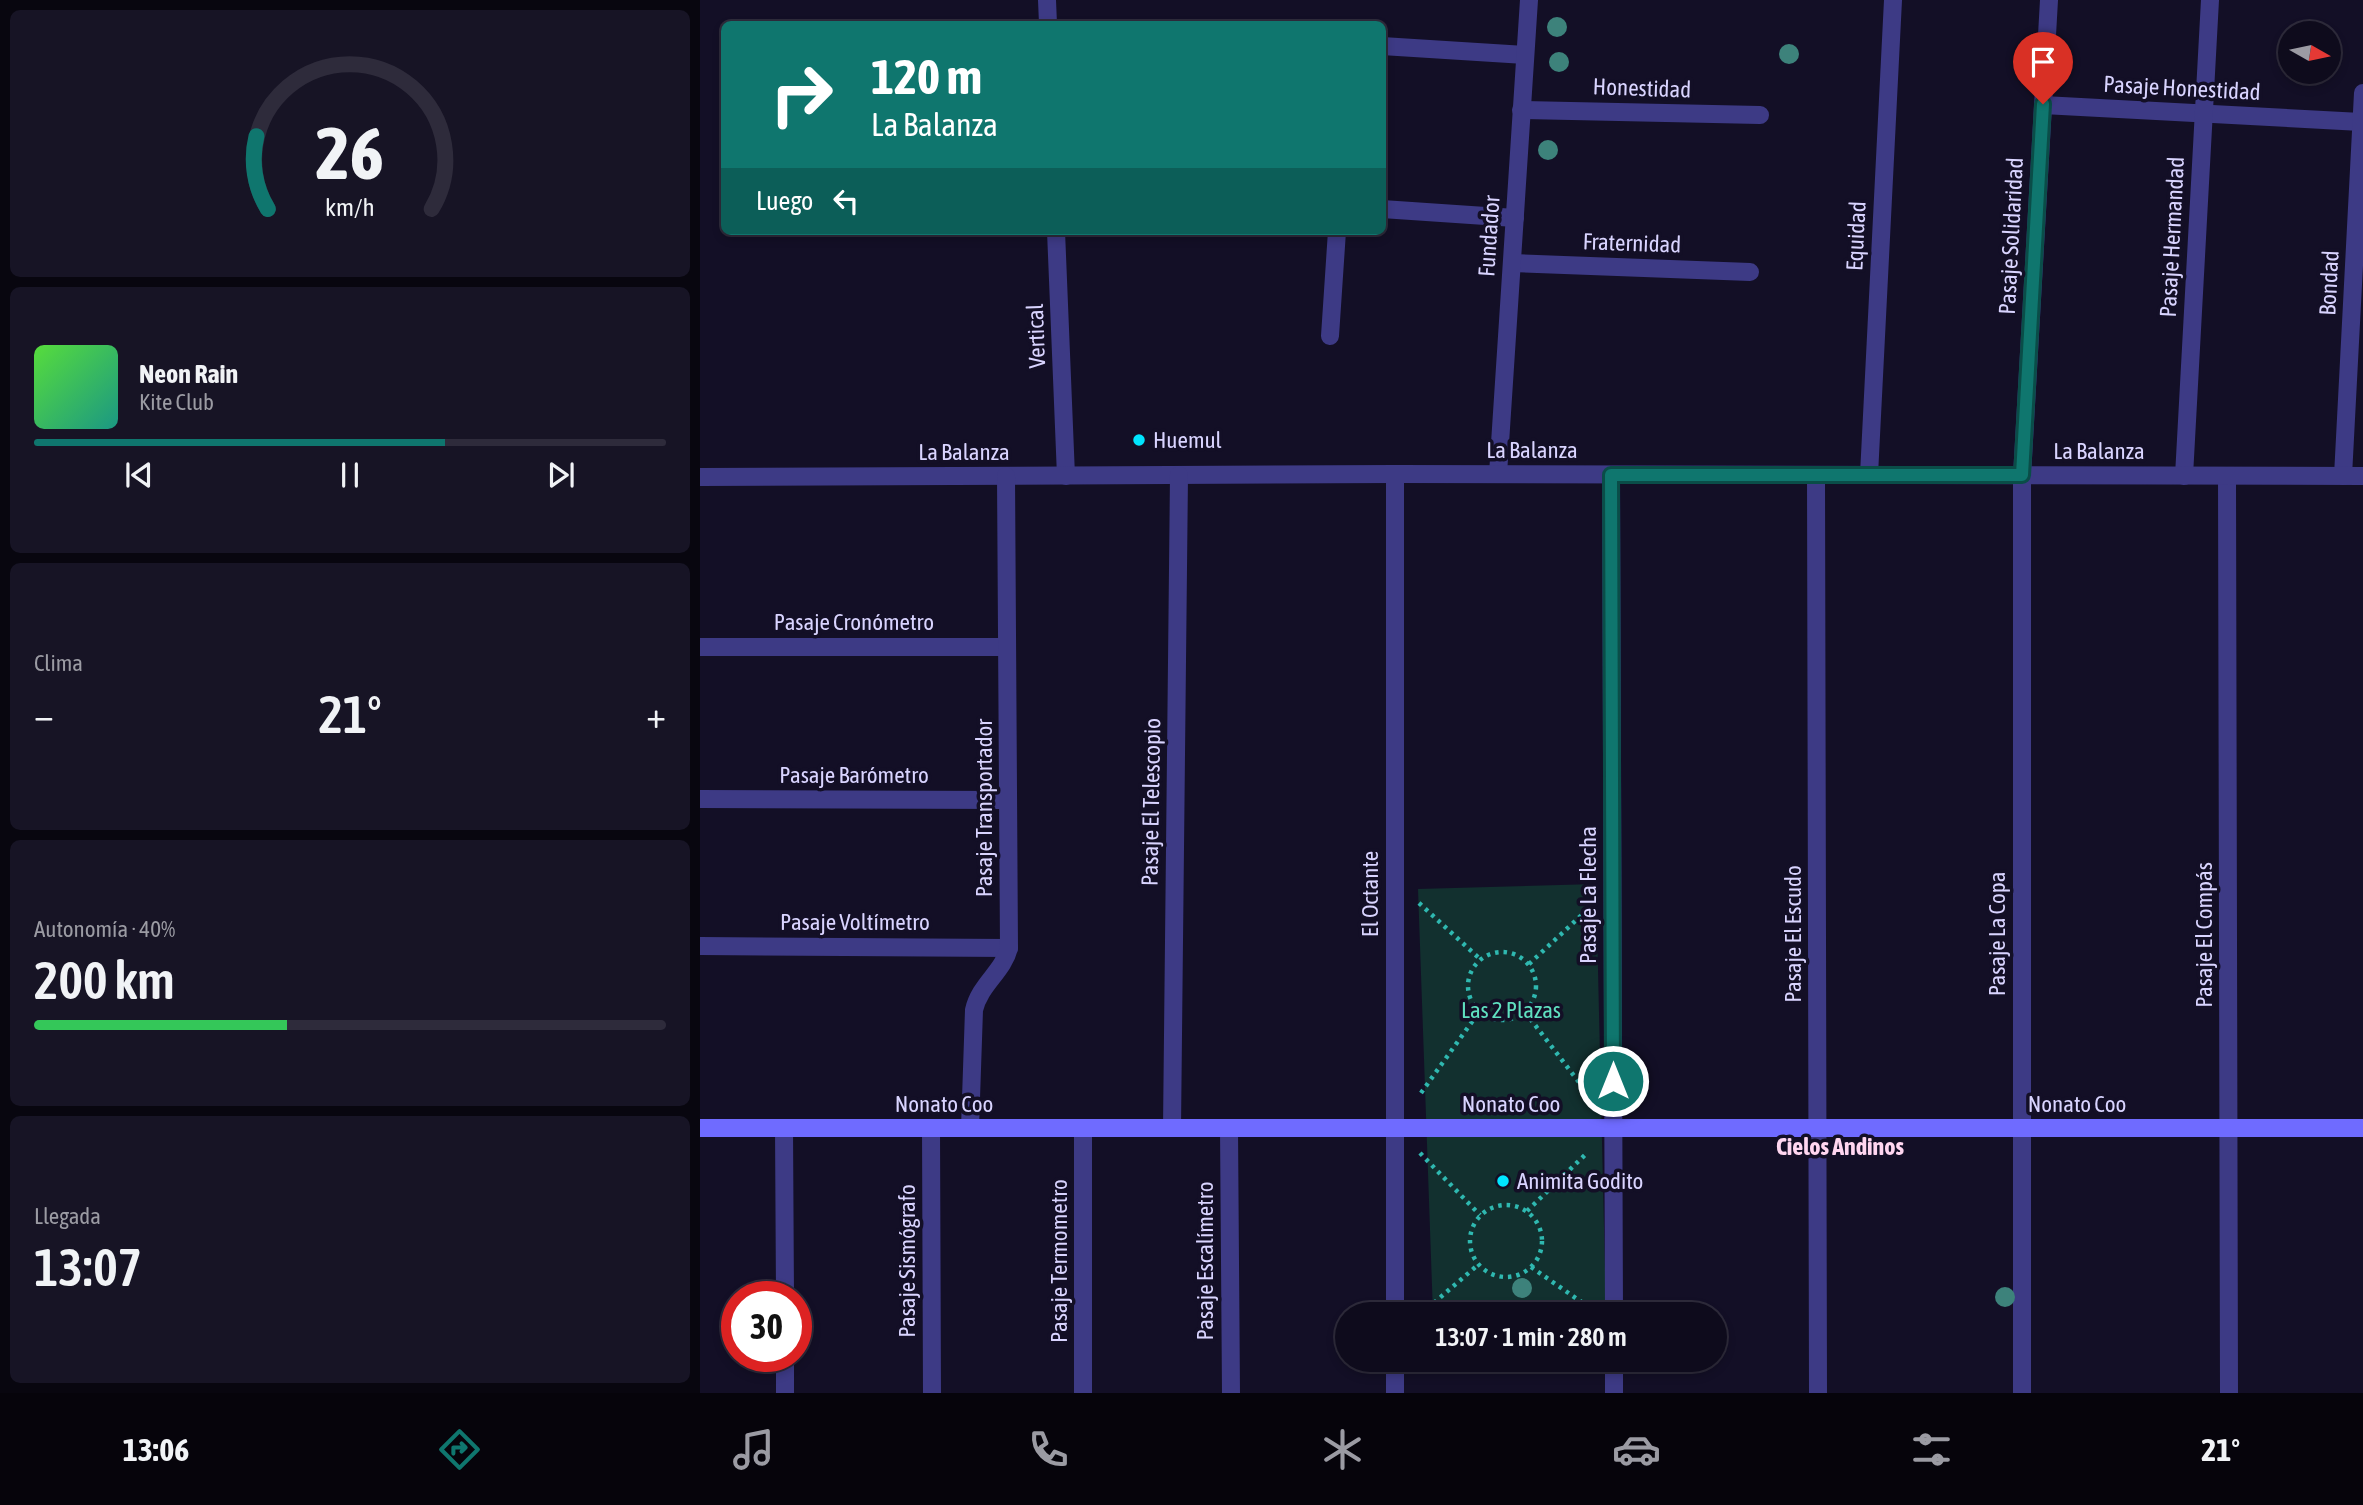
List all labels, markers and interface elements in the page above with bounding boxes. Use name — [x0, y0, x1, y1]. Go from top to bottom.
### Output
north arrow — [2278, 21, 2342, 84]
map controls — [2278, 21, 2341, 84]
pin — [2013, 32, 2073, 104]
icon: arrive — [2024, 43, 2062, 81]
text: 120 m — [871, 48, 982, 104]
icon: right — [756, 49, 847, 140]
street label: Pasaje Honestidad — [2103, 71, 2261, 105]
street label: Honestidad — [1592, 73, 1692, 103]
text: La Balanza — [871, 106, 998, 143]
text: 26 — [316, 112, 384, 195]
street label: Pasaje Hermandad — [2155, 156, 2189, 318]
street label: Pasaje Solidaridad — [1994, 157, 2028, 315]
icon: left — [827, 182, 865, 220]
text: Luego — [756, 186, 813, 216]
text: km/h — [325, 193, 375, 221]
street label: Fundador — [1473, 193, 1505, 278]
street label: Equidad — [1841, 201, 1871, 271]
street label: Fraternidad — [1582, 228, 1682, 258]
street label: Bondad — [2314, 250, 2344, 316]
street label: Vertical — [1022, 303, 1050, 369]
text: Neon Rain — [139, 359, 238, 389]
text: Kite Club — [139, 389, 214, 415]
place label: Huemul — [1153, 427, 1222, 453]
marker: Huemul — [1131, 432, 1147, 448]
street label: La Balanza — [1486, 437, 1578, 463]
street label: La Balanza — [2053, 438, 2145, 464]
street label: La Balanza — [918, 439, 1010, 465]
icon: previous — [120, 456, 158, 494]
icon: pause — [331, 456, 369, 494]
icon: next — [542, 456, 580, 494]
street label: Pasaje Cronómetro — [774, 609, 934, 635]
text: Clima — [34, 650, 83, 676]
text: 21° — [318, 684, 382, 744]
text: − — [34, 693, 54, 736]
text: + — [646, 693, 666, 736]
street label: Pasaje Transportador — [971, 718, 997, 897]
street label: Pasaje El Telescopio — [1137, 718, 1165, 886]
street label: Pasaje Barómetro — [779, 762, 929, 788]
street label: Pasaje La Flecha — [1575, 826, 1601, 964]
street label: El Octante — [1357, 851, 1383, 937]
street label: Pasaje El Compás — [2191, 862, 2217, 1008]
street label: Pasaje El Escudo — [1780, 865, 1806, 1003]
street label: Pasaje La Copa — [1984, 872, 2010, 996]
street label: Pasaje Voltímetro — [780, 909, 930, 935]
text: Autonomía · 40% — [34, 916, 175, 942]
text: 200 km — [34, 950, 175, 1010]
park label: Las 2 Plazas — [1461, 997, 1561, 1023]
position arrow — [1576, 1044, 1650, 1118]
street label: Nonato Coo — [895, 1091, 993, 1117]
street label: Nonato Coo — [1462, 1091, 1560, 1117]
street label: Nonato Coo — [2028, 1091, 2126, 1117]
district label: Cielos Andinos — [1776, 1133, 1905, 1160]
place label: Animita Godito — [1517, 1168, 1643, 1194]
marker: Animita Godito — [1495, 1173, 1511, 1189]
street label: Pasaje Termometro — [1046, 1179, 1072, 1343]
street label: Pasaje Escalímetro — [1192, 1182, 1218, 1340]
street label: Pasaje Sismógrafo — [894, 1184, 920, 1338]
text: Llegada — [34, 1203, 101, 1229]
text: 13:07 — [34, 1237, 142, 1297]
speed limit sign: 30 — [721, 1281, 812, 1372]
text: 13:07 · 1 min · 280 m — [1435, 1322, 1627, 1352]
icon: directions — [435, 1425, 484, 1474]
icon: music — [729, 1425, 778, 1474]
icon: phone — [1024, 1425, 1073, 1474]
icon: climate — [1318, 1425, 1367, 1474]
icon: car — [1612, 1425, 1661, 1474]
icon: filters — [1907, 1425, 1956, 1474]
text: 13:06 — [123, 1431, 189, 1468]
text: 21° — [2201, 1431, 2240, 1468]

